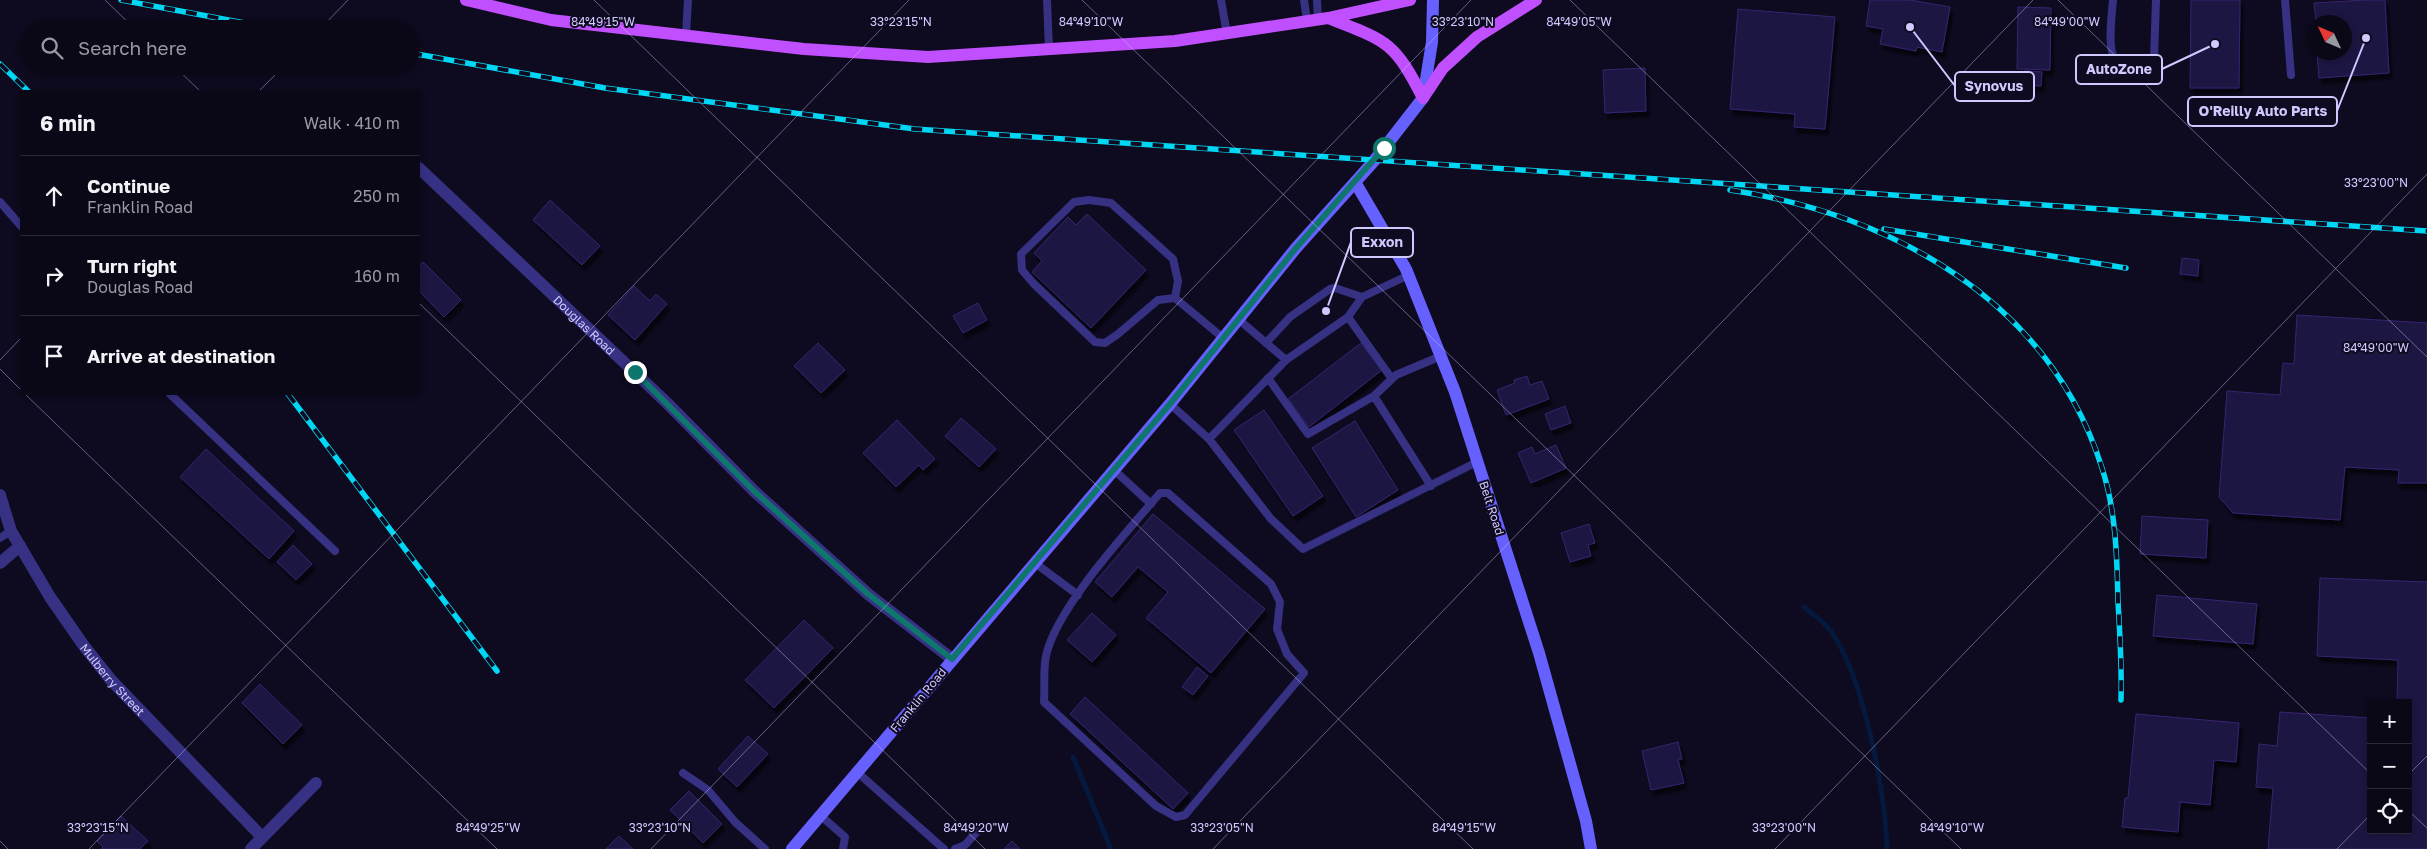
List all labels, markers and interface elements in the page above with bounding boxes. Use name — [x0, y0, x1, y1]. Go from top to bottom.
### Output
text: 84°49'15"W — [571, 14, 636, 29]
text: 33°23'15"N — [870, 14, 932, 29]
text: 84°49'10"W — [1059, 14, 1124, 29]
text: 33°23'10"N — [1432, 14, 1494, 29]
text: 84°49'05"W — [1546, 14, 1612, 29]
text: 84°49'00"W — [2034, 14, 2101, 29]
north arrow — [2307, 15, 2352, 60]
search box — [20, 20, 420, 75]
icon: search — [38, 34, 66, 62]
text: Search here — [78, 36, 187, 59]
callout: AutoZone — [2076, 55, 2162, 84]
text: AutoZone — [2086, 60, 2152, 77]
callout: Synovus — [1955, 72, 2034, 101]
text: Synovus — [1965, 77, 2024, 94]
callout: O'Reilly Auto Parts — [2188, 97, 2337, 126]
text: O'Reilly Auto Parts — [2199, 102, 2328, 119]
text: 6 min — [40, 110, 95, 136]
text: Walk · 410 m — [304, 113, 400, 133]
route start — [1373, 137, 1396, 160]
text: Continue — [87, 174, 170, 197]
text: 33°23'00"N — [2344, 175, 2408, 190]
icon: ahead — [40, 182, 68, 210]
text: 250 m — [353, 186, 400, 206]
text: Franklin Road — [87, 197, 193, 217]
callout: Exxon — [1351, 228, 1413, 257]
text: Exxon — [1361, 233, 1403, 250]
text: Turn right — [87, 254, 177, 277]
icon: right — [40, 262, 68, 290]
text: 160 m — [354, 266, 400, 286]
text: Douglas Road — [87, 277, 193, 297]
street label: Douglas Road — [550, 292, 619, 358]
text: 84°49'00"W — [2343, 340, 2410, 355]
icon: arrive — [40, 342, 68, 370]
text: Arrive at destination — [87, 344, 275, 367]
route end — [624, 361, 647, 384]
street label: Belt Road — [1476, 479, 1508, 537]
street label: Mulberry Street — [77, 640, 148, 719]
street label: Franklin Road — [887, 665, 949, 735]
map controls — [2367, 699, 2412, 834]
button: + — [2367, 699, 2412, 744]
button: − — [2367, 744, 2412, 789]
button: locate — [2367, 789, 2412, 834]
text: 33°23'15"N — [67, 820, 129, 835]
text: 84°49'25"W — [455, 820, 521, 835]
text: 33°23'10"N — [629, 820, 691, 835]
text: 84°49'20"W — [943, 820, 1009, 835]
text: 33°23'05"N — [1190, 820, 1254, 835]
text: 84°49'15"W — [1432, 820, 1497, 835]
text: 33°23'00"N — [1752, 820, 1816, 835]
text: 84°49'10"W — [1920, 820, 1985, 835]

